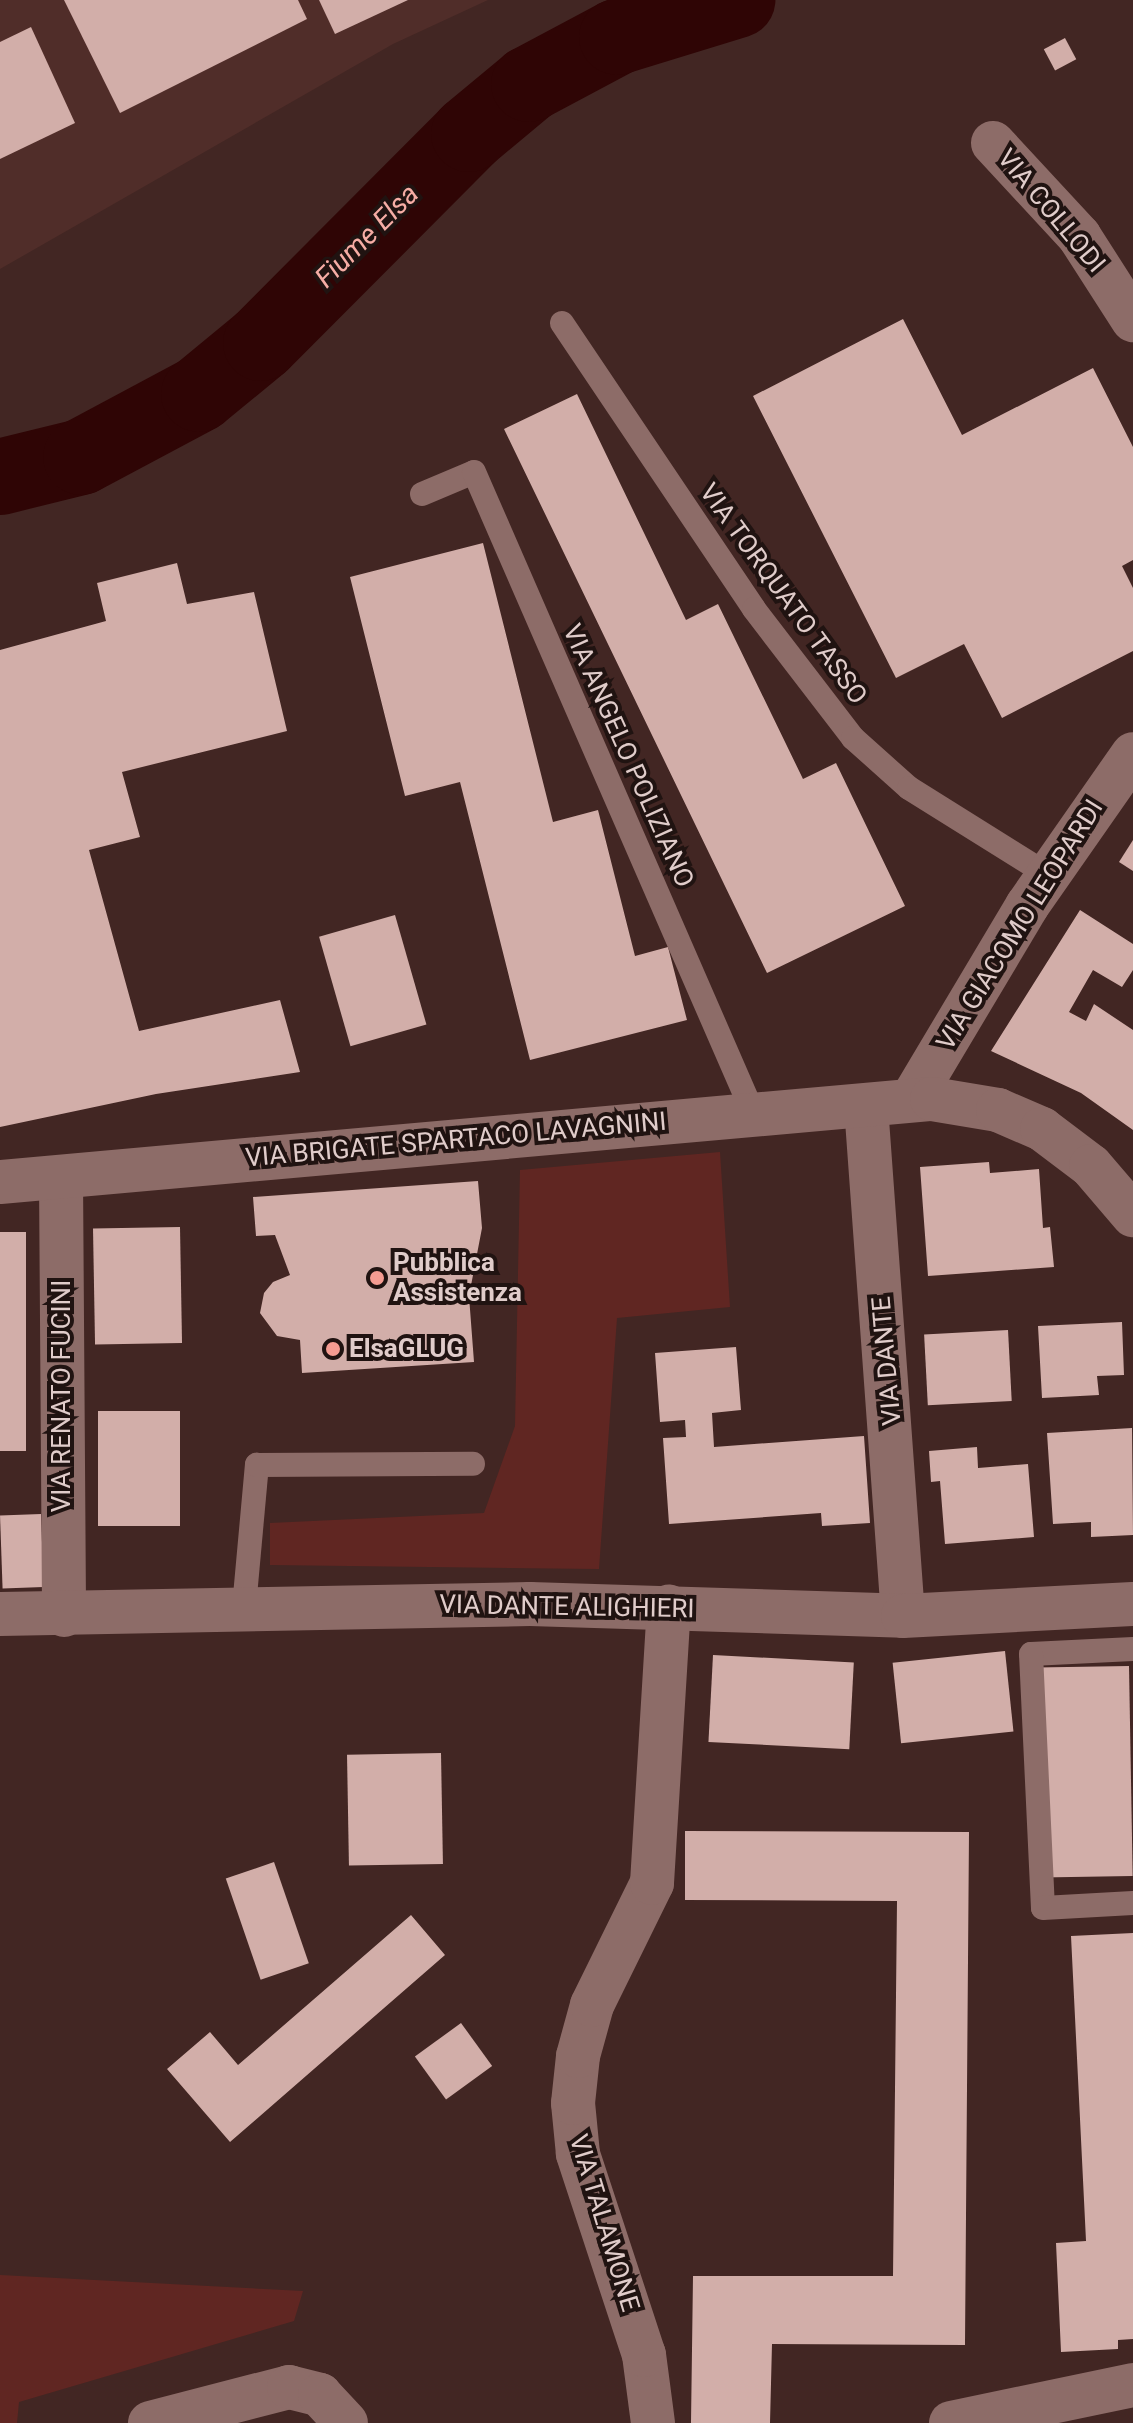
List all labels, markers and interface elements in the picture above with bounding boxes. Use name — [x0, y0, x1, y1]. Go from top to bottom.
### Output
street label: VIA COLLODI — [990, 143, 1112, 279]
water label: Fiume Elsa — [308, 177, 426, 295]
street label: VIA TORQUATO TASSO — [692, 477, 874, 711]
street label: VIA ANGELO POLIZIANO — [556, 620, 700, 892]
street label: VIA GIACOMO LEOPARDI — [930, 794, 1110, 1056]
street label: VIA BRIGATE SPARTACO LAVAGNINI — [244, 1106, 668, 1174]
place label: Pubblica Assistenza — [393, 1247, 522, 1308]
marker: Pubblica Assistenza — [368, 1269, 386, 1287]
street label: VIA RENATO FUCINI — [46, 1280, 78, 1512]
street label: VIA DANTE — [866, 1295, 908, 1427]
place label: ElsaGLUG — [349, 1333, 464, 1365]
marker: ElsaGLUG — [324, 1340, 342, 1358]
street label: VIA DANTE ALIGHIERI — [439, 1589, 695, 1625]
street label: VIA TALAMONE — [562, 2131, 646, 2315]

